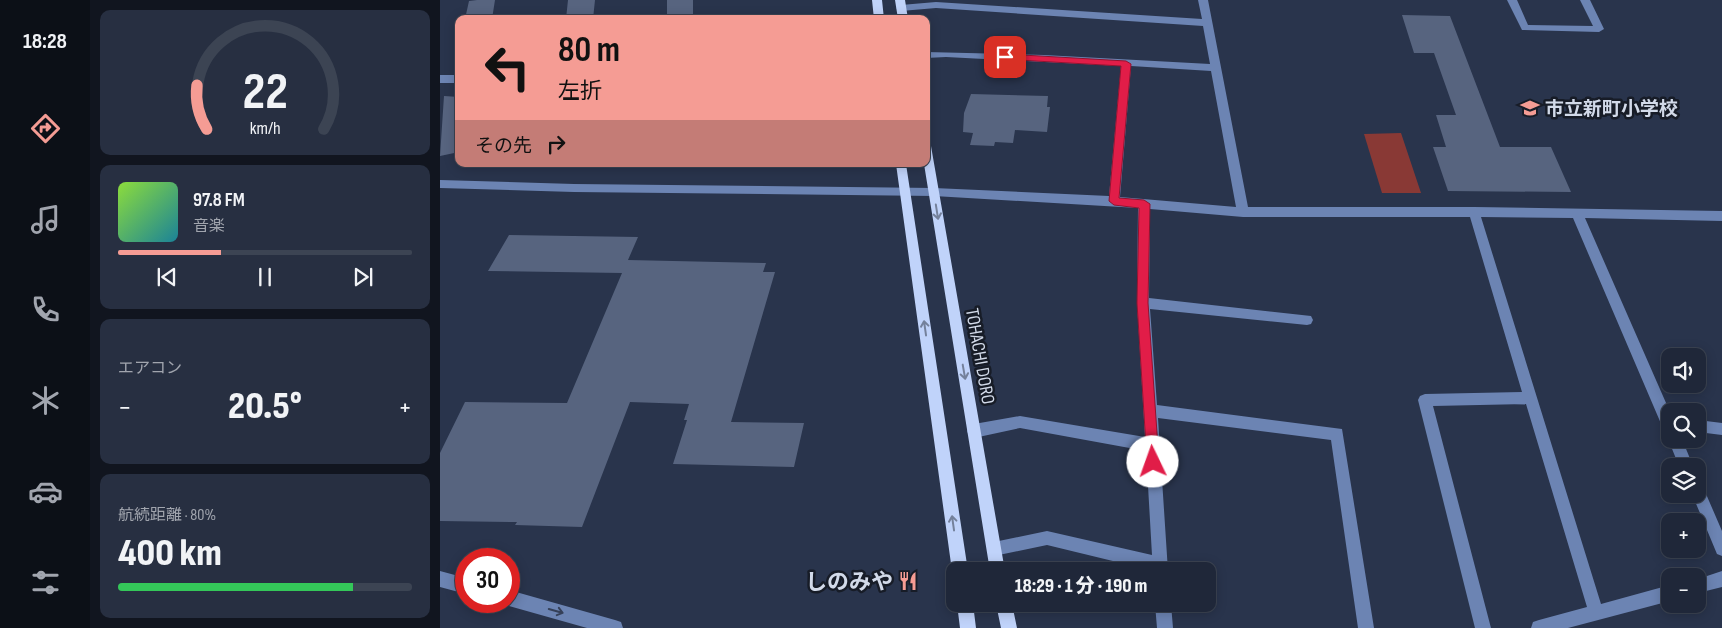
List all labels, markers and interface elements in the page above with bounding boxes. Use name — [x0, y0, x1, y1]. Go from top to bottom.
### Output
text: 18:28 — [23, 28, 67, 55]
text: 80 m — [558, 29, 620, 72]
icon: left — [475, 35, 540, 100]
pin — [984, 36, 1026, 78]
icon: arrive — [991, 43, 1019, 71]
text: 22 — [242, 61, 288, 124]
text: 左折 — [558, 78, 602, 105]
school or university icon: 市立新町小学校 — [1519, 97, 1541, 119]
place label: 市立新町小学校 — [1545, 98, 1678, 121]
icon: directions — [28, 111, 63, 146]
text: km/h — [250, 118, 280, 139]
icon: right — [542, 130, 570, 158]
text: その先 — [475, 135, 532, 158]
text: 97.8 FM — [193, 189, 245, 212]
icon: music — [28, 202, 63, 237]
one-way arrow — [933, 203, 943, 219]
text: 音楽 — [193, 217, 225, 236]
icon: previous — [153, 263, 181, 291]
icon: pause — [251, 263, 279, 291]
icon: next — [349, 263, 377, 291]
icon: phone — [28, 292, 63, 327]
street label: TOHACHI DORO — [960, 307, 999, 406]
one-way arrow — [920, 320, 930, 336]
map controls — [1661, 348, 1706, 613]
button: sound — [1661, 348, 1706, 393]
text: エアコン — [118, 359, 182, 378]
one-way arrow — [959, 364, 969, 380]
icon: climate — [28, 383, 63, 418]
text: 20.5° — [228, 384, 302, 429]
text: − — [118, 391, 132, 424]
text: + — [398, 391, 412, 424]
button: search — [1661, 403, 1706, 448]
position arrow — [1126, 435, 1178, 487]
button: layers — [1661, 458, 1706, 503]
icon: car — [28, 474, 63, 509]
text: 航続距離 · 80% — [118, 506, 216, 525]
button: + — [1661, 513, 1706, 558]
one-way arrow — [948, 515, 958, 531]
text: 400 km — [118, 531, 222, 576]
speed limit sign: 30 — [455, 548, 520, 613]
icon: filters — [28, 565, 63, 600]
button: − — [1661, 568, 1706, 613]
place label: しのみや — [805, 569, 893, 596]
restaurant icon: しのみや — [897, 570, 919, 592]
text: 18:29 · 1 分 · 190 m — [1015, 575, 1147, 598]
one-way arrow — [547, 607, 563, 617]

